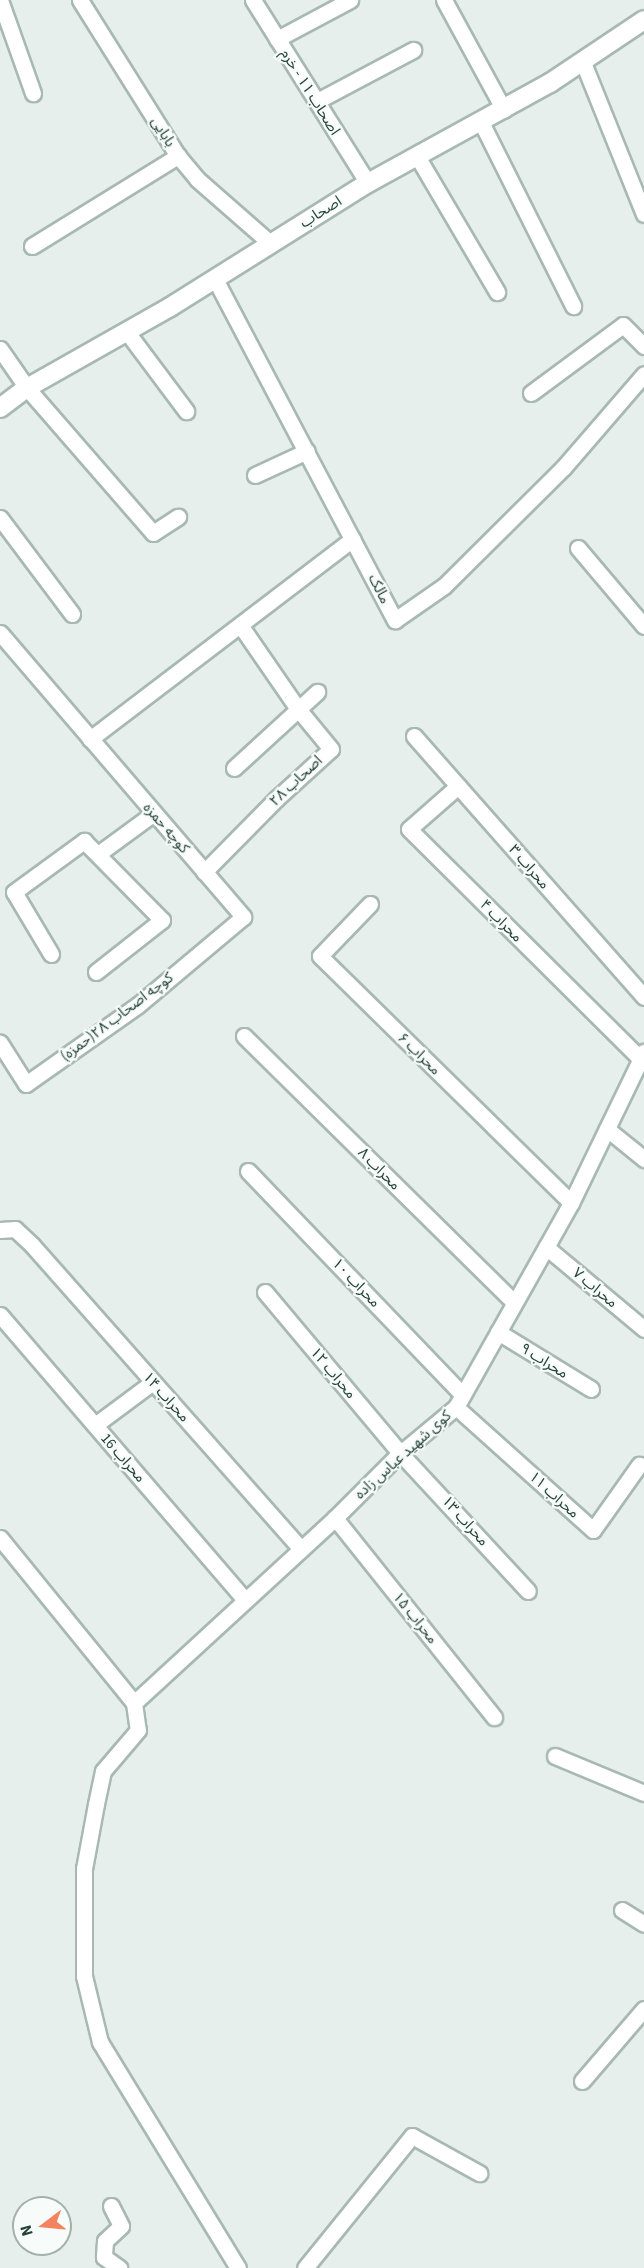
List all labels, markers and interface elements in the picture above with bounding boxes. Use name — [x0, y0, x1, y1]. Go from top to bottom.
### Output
street label: اصحاب ۱۱ - خرم — [276, 46, 344, 138]
street label: بابایی — [147, 114, 179, 150]
street label: اصحاب — [297, 192, 345, 232]
street label: مالک — [364, 571, 394, 607]
street label: اصحاب ۲۸ — [266, 752, 326, 810]
street label: کوچه حمزه — [139, 799, 193, 857]
street label: محراب ۳ — [505, 841, 553, 893]
street label: محراب ۴ — [476, 896, 526, 946]
street label: کوچه اصحاب ۲۸(حمزه) — [57, 969, 177, 1065]
street label: محراب ۶ — [394, 1029, 444, 1079]
street label: محراب ۸ — [354, 1144, 404, 1194]
street label: محراب ۱۰ — [328, 1255, 384, 1311]
street label: محراب ۷ — [569, 1264, 621, 1312]
street label: محراب ۹ — [517, 1339, 571, 1383]
street label: محراب ۱۲ — [306, 1344, 360, 1402]
street label: محراب ۱۴ — [139, 1368, 193, 1426]
street label: کوی شهید عباس زاده — [351, 1407, 455, 1503]
street label: محراب 16 — [97, 1430, 149, 1486]
street label: محراب ۱۱ — [525, 1468, 583, 1522]
street label: محراب ۱۳ — [438, 1492, 492, 1550]
street label: محراب ۱۵ — [389, 1588, 441, 1648]
north arrow — [12, 2196, 72, 2256]
text: N — [15, 2222, 39, 2239]

